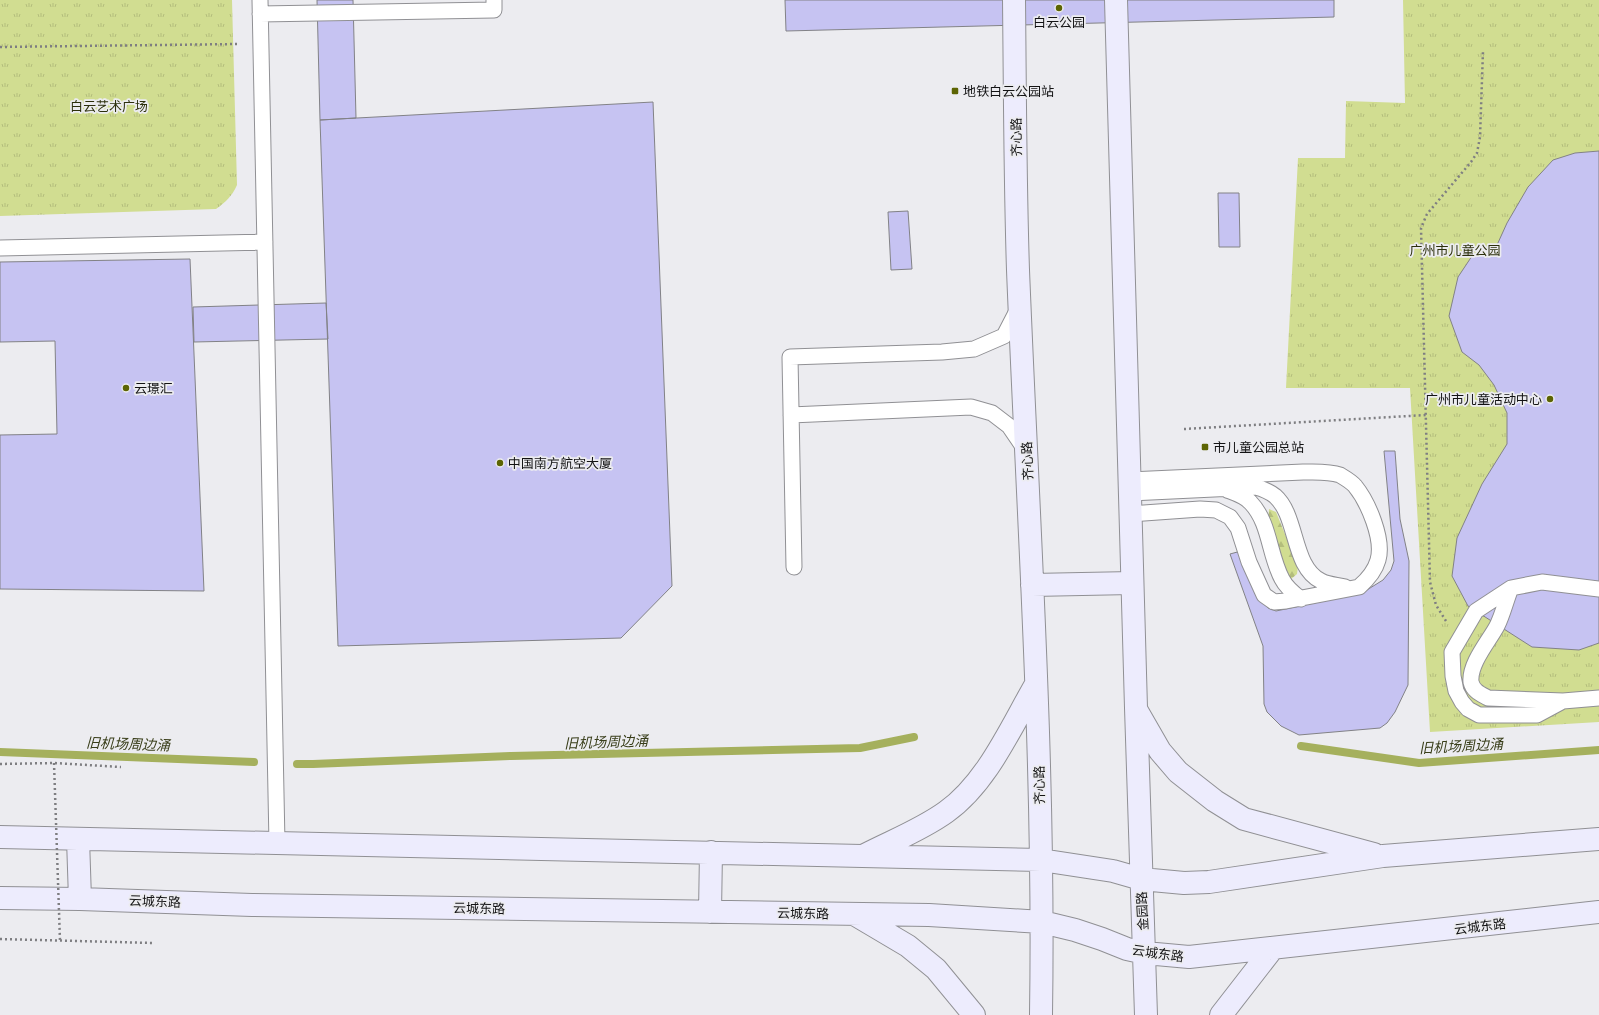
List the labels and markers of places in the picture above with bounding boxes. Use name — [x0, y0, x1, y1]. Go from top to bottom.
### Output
marker: 白云公园 — [1054, 3, 1064, 13]
place label: 白云公园 — [1033, 14, 1085, 30]
place label: 地铁白云公园站 — [963, 83, 1054, 99]
marker: 地铁白云公园站 — [950, 86, 960, 96]
place label: 云璟汇 — [134, 380, 173, 396]
marker: 云璟汇 — [121, 383, 131, 393]
place label: 广州市儿童活动中心 — [1425, 391, 1542, 407]
marker: 广州市儿童活动中心 — [1545, 394, 1555, 404]
place label: 市儿童公园总站 — [1213, 439, 1304, 455]
marker: 市儿童公园总站 — [1200, 442, 1210, 452]
place label: 中国南方航空大厦 — [508, 455, 612, 471]
marker: 中国南方航空大厦 — [495, 458, 505, 468]

